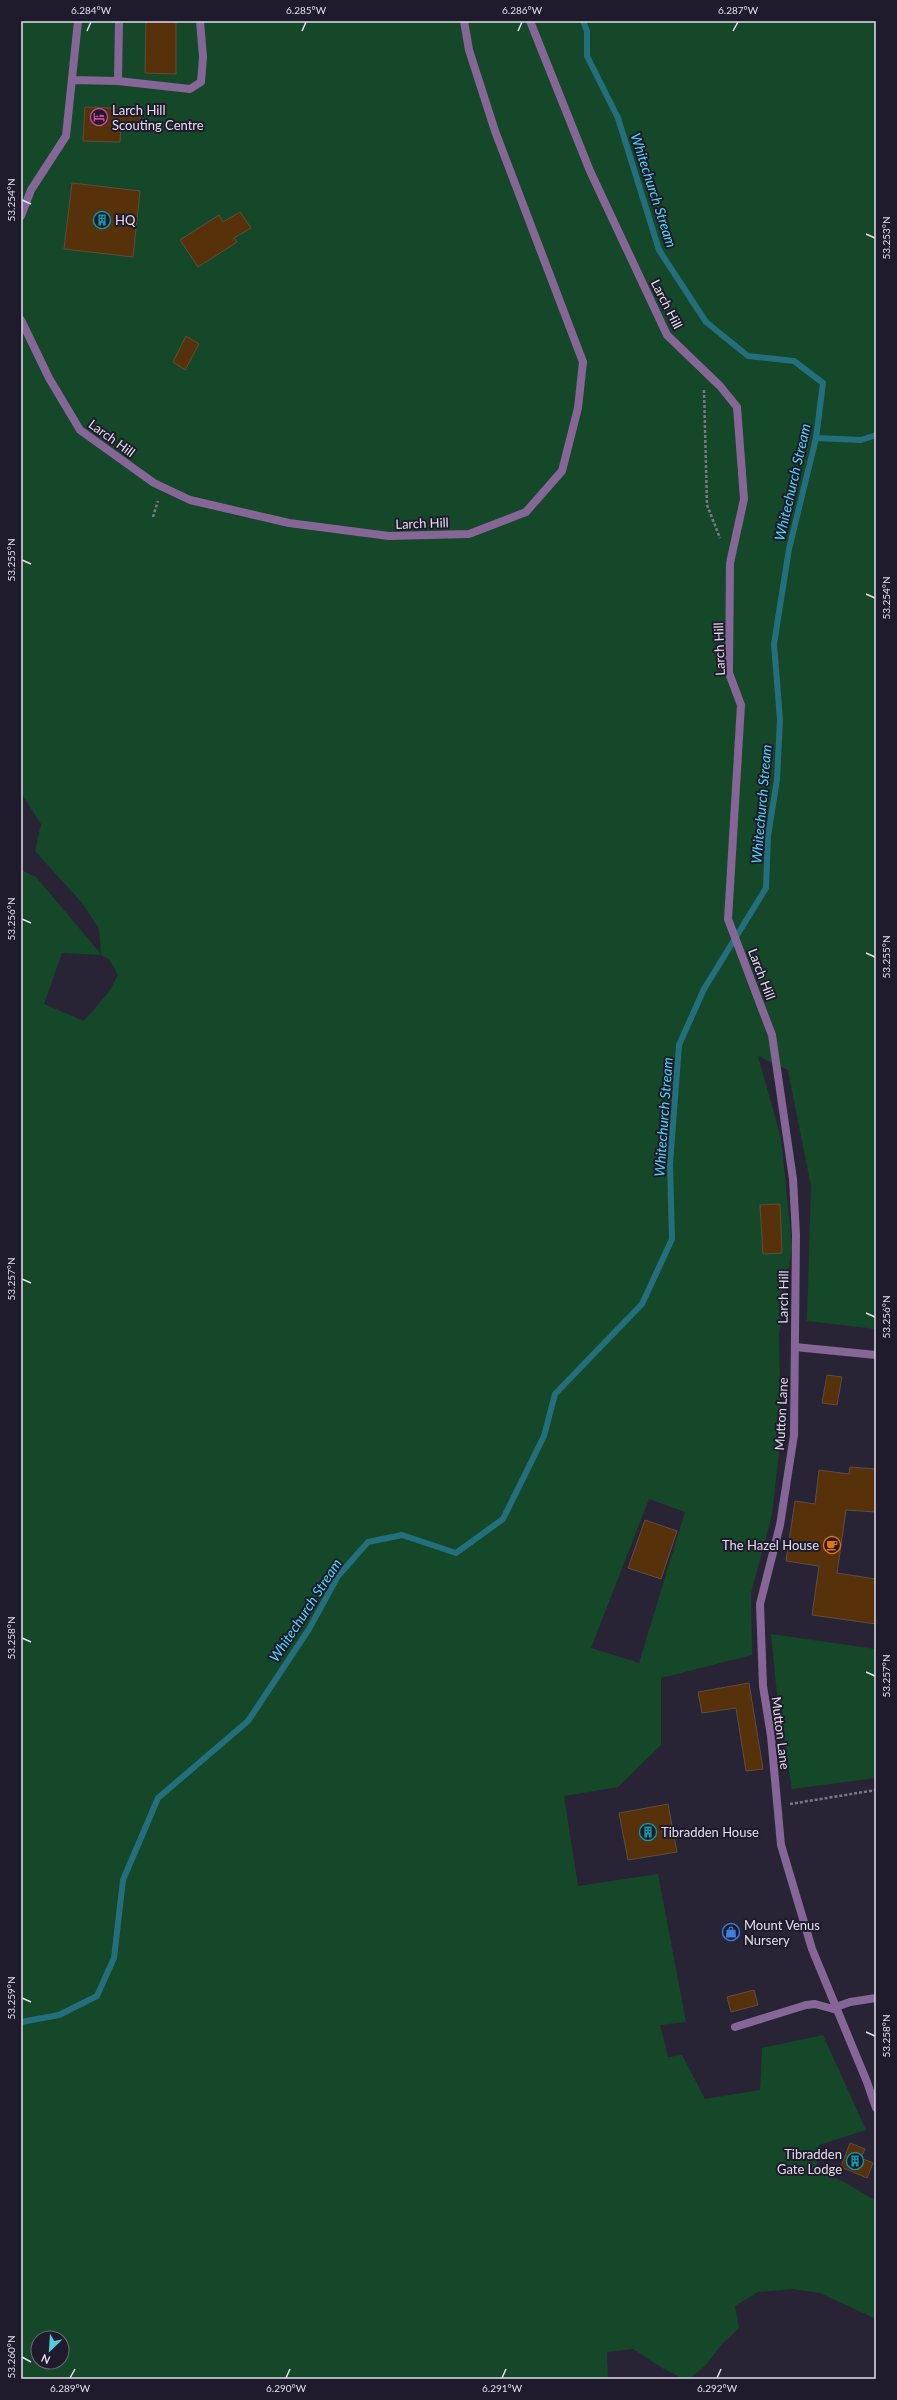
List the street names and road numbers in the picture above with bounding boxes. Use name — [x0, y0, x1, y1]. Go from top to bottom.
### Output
street label: Larch Hill — [648, 277, 686, 331]
street label: Larch Hill — [86, 416, 138, 460]
street label: Larch Hill — [395, 514, 449, 532]
street label: Larch Hill — [710, 622, 728, 676]
street label: Larch Hill — [745, 946, 779, 1002]
street label: Larch Hill — [775, 1270, 791, 1324]
street label: Mutton Lane — [771, 1377, 791, 1451]
street label: Mutton Lane — [769, 1696, 793, 1770]

